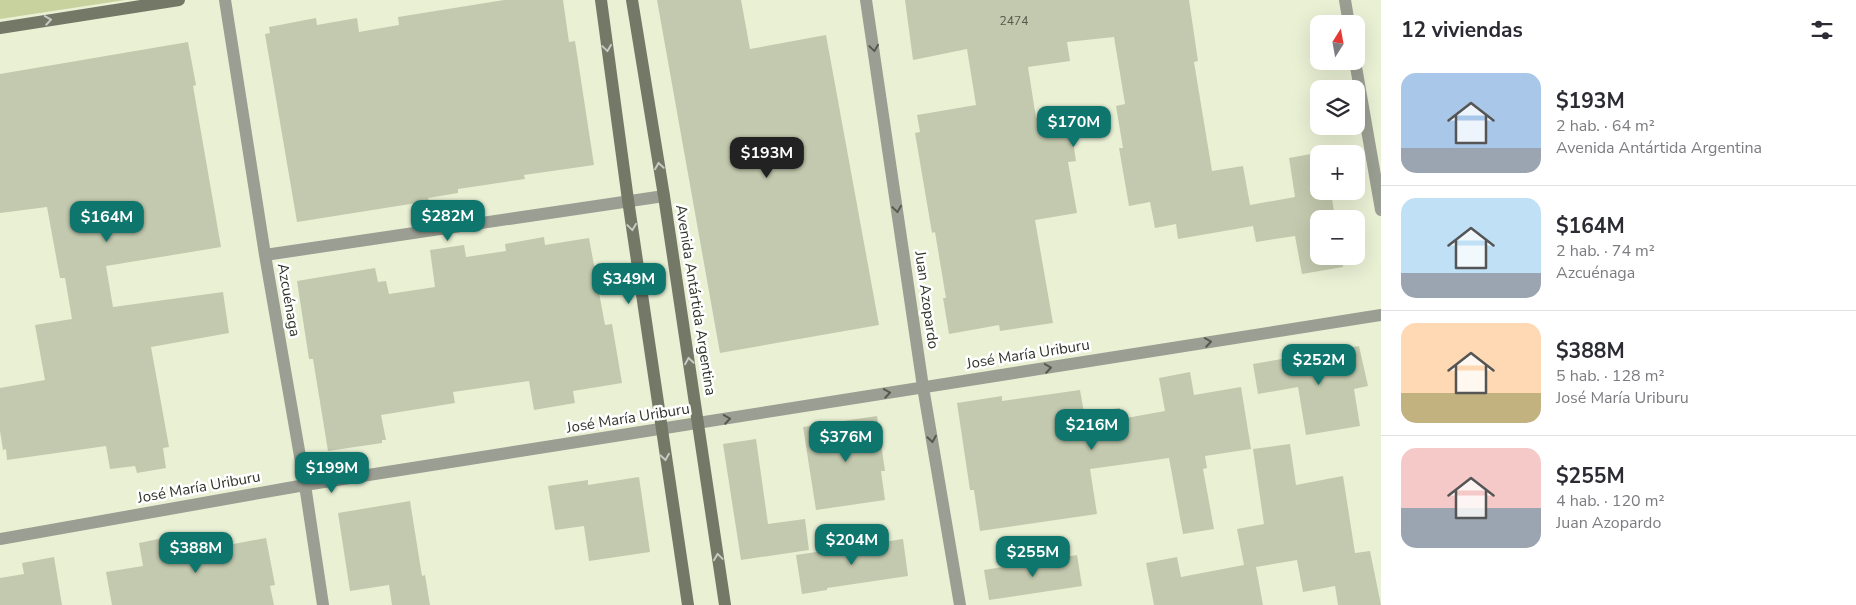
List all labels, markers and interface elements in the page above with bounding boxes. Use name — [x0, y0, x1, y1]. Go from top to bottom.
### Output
house number: 2474 — [1000, 13, 1028, 29]
north arrow — [1310, 15, 1365, 70]
map controls — [1310, 15, 1365, 265]
one-way arrow — [44, 16, 53, 26]
text: 12 viviendas — [1401, 16, 1523, 44]
icon: filters — [1808, 16, 1836, 44]
one-way arrow — [868, 44, 878, 53]
one-way arrow — [601, 45, 612, 53]
button: layers — [1310, 80, 1365, 135]
text: $193M — [1556, 87, 1625, 115]
icon: home — [1441, 93, 1501, 153]
pin: $170M — [1039, 106, 1109, 148]
text: $170M — [1048, 111, 1100, 133]
text: 2 hab. · 64 m² — [1556, 115, 1655, 137]
pin: $193M — [732, 136, 802, 179]
text: Avenida Antártida Argentina — [1556, 137, 1762, 159]
text: $193M — [741, 142, 793, 164]
button: + — [1310, 145, 1365, 200]
one-way arrow — [654, 162, 665, 170]
pin: $164M — [72, 200, 142, 243]
pin: $282M — [413, 200, 483, 242]
street label: Avenida Antártida Argentina — [671, 203, 721, 397]
text: $282M — [422, 205, 474, 227]
one-way arrow — [891, 205, 902, 213]
text: $164M — [81, 206, 133, 228]
button: − — [1310, 210, 1365, 265]
text: $164M — [1556, 212, 1625, 240]
icon: home — [1441, 218, 1501, 278]
one-way arrow — [626, 222, 636, 231]
text: 2 hab. · 74 m² — [1556, 240, 1655, 262]
street label: Juan Azopardo — [910, 249, 944, 350]
street label: Azcuénaga — [273, 262, 305, 338]
pin: $349M — [594, 262, 664, 305]
text: Azcuénaga — [1556, 262, 1635, 284]
text: $349M — [603, 268, 655, 290]
street label: José María Uriburu — [964, 334, 1091, 374]
text: $388M — [1556, 337, 1625, 365]
one-way arrow — [1204, 338, 1212, 348]
icon: home — [1441, 343, 1501, 403]
pin: $252M — [1284, 344, 1354, 386]
text: $252M — [1293, 349, 1345, 371]
one-way arrow — [684, 357, 694, 366]
one-way arrow — [1043, 363, 1052, 373]
text: 5 hab. · 128 m² — [1556, 365, 1664, 387]
text: José María Uriburu — [1556, 387, 1689, 409]
one-way arrow — [883, 388, 891, 399]
street label: José María Uriburu — [564, 398, 691, 438]
pin: $216M — [1057, 408, 1127, 451]
one-way arrow — [722, 414, 731, 424]
text: $216M — [1066, 414, 1118, 436]
pin: $376M — [811, 420, 881, 463]
text: $376M — [820, 426, 872, 448]
one-way arrow — [926, 435, 937, 443]
pin: $199M — [297, 452, 367, 494]
one-way arrow — [660, 452, 670, 461]
text: $199M — [306, 457, 358, 479]
text: $255M — [1556, 462, 1625, 490]
street label: José María Uriburu — [135, 466, 262, 508]
icon: home — [1441, 468, 1501, 528]
text: 4 hab. · 120 m² — [1556, 490, 1664, 512]
text: Juan Azopardo — [1556, 512, 1661, 534]
pin: $204M — [817, 524, 887, 566]
text: $204M — [826, 529, 878, 551]
pin: $388M — [161, 532, 231, 574]
pin: $255M — [998, 536, 1068, 578]
text: $388M — [170, 537, 222, 559]
text: $255M — [1007, 541, 1059, 563]
one-way arrow — [713, 552, 723, 561]

